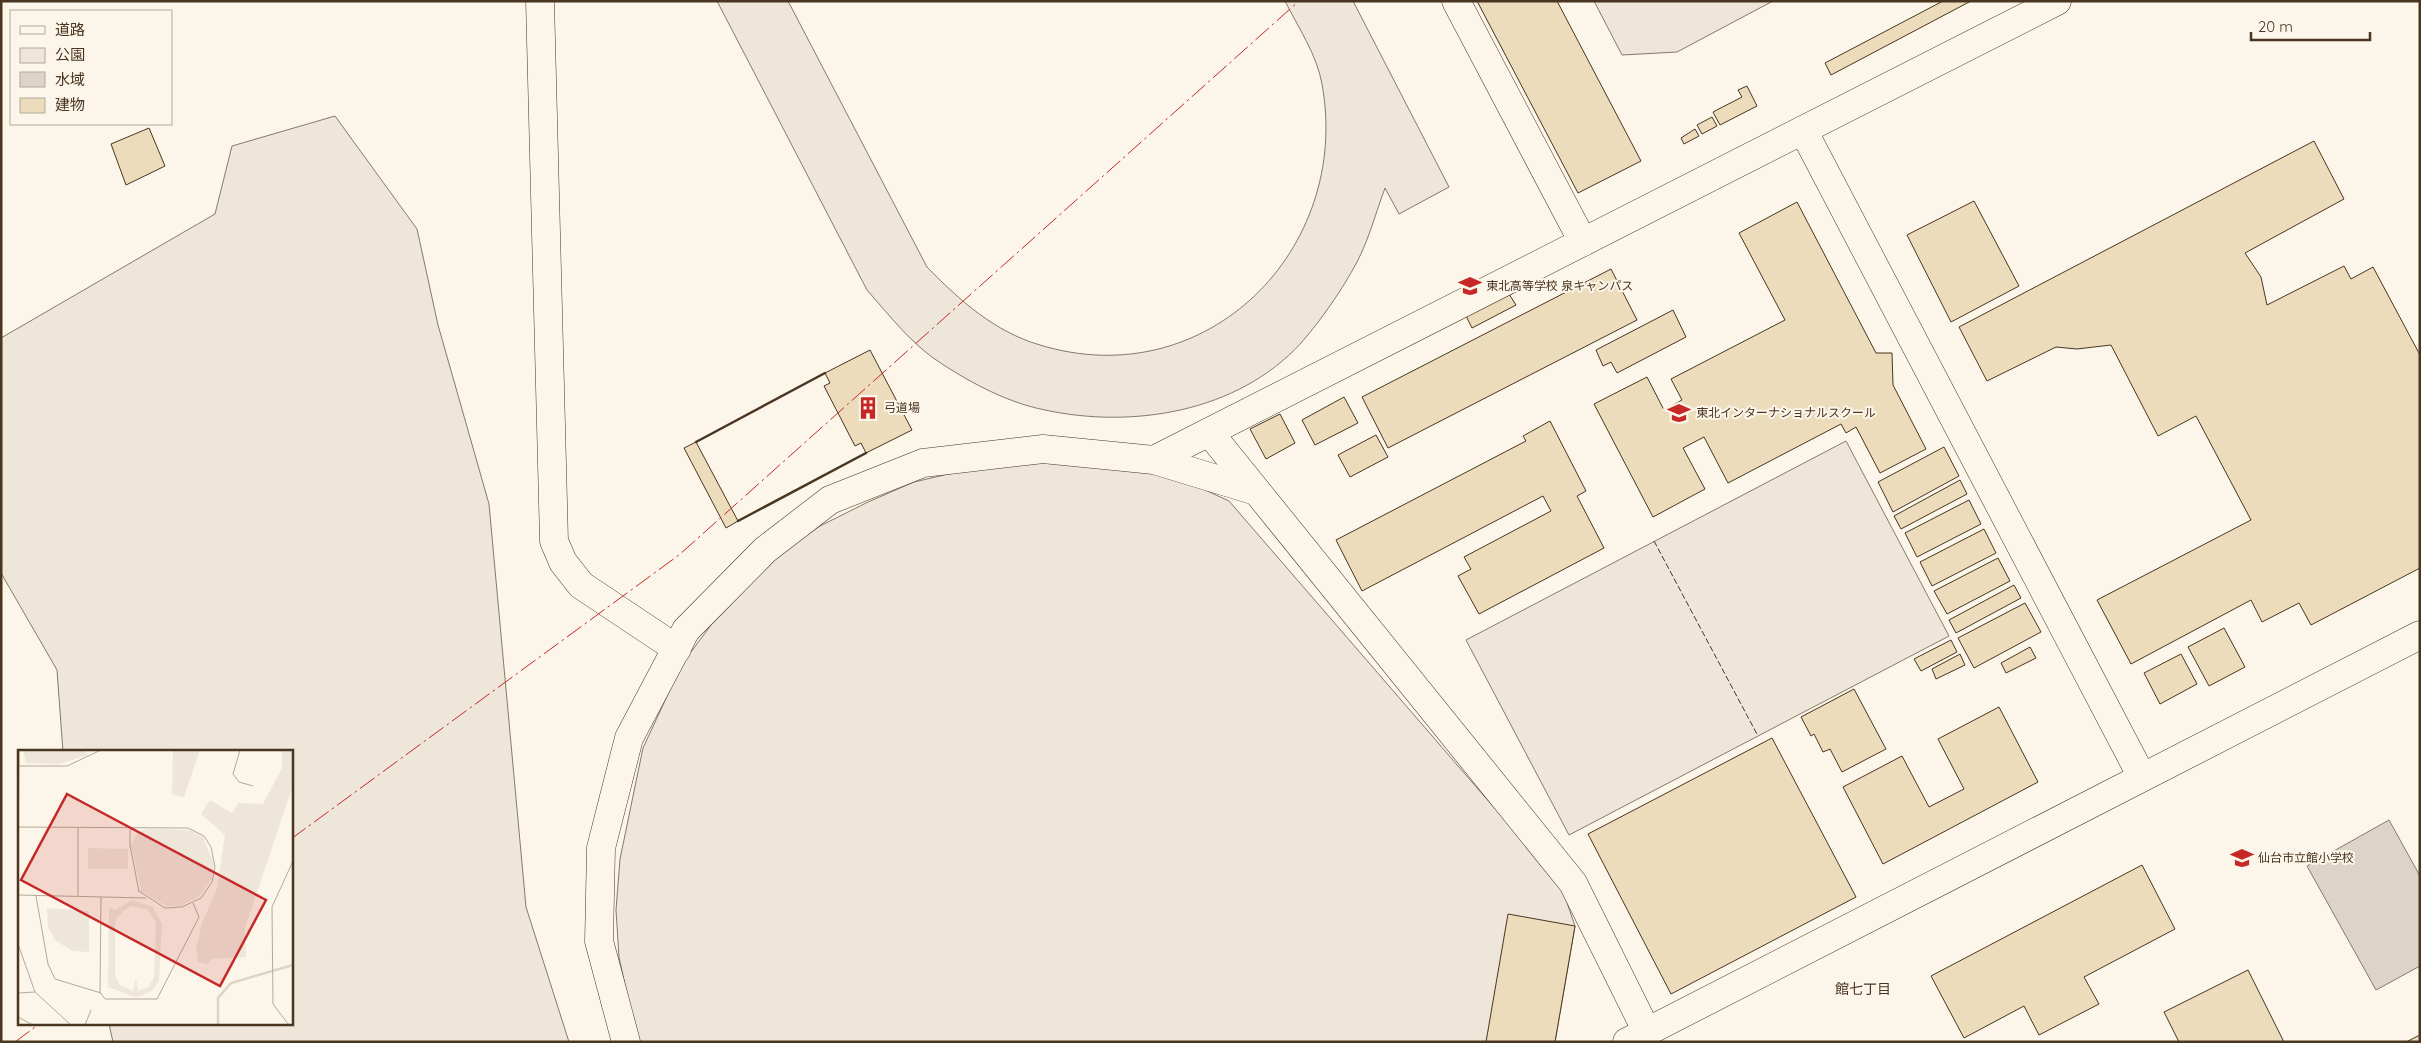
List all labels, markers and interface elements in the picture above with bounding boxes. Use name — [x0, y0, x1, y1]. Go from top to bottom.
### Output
legend — [10, 10, 172, 125]
scale bar — [2251, 10, 2370, 42]
text: 20 m — [2258, 17, 2293, 36]
text: 道路 — [55, 20, 85, 39]
text: 公園 — [55, 45, 85, 64]
text: 水域 — [55, 70, 85, 89]
text: 建物 — [55, 95, 85, 114]
school or university icon: 東北高等学校 泉キャンパス — [1457, 273, 1483, 299]
place label: 東北高等学校 泉キャンパス — [1486, 278, 1633, 293]
building icon: 弓道場 — [855, 395, 881, 421]
place label: 弓道場 — [884, 400, 920, 415]
school or university icon: 東北インターナショナルスクール — [1666, 400, 1692, 426]
place label: 東北インターナショナルスクール — [1696, 405, 1876, 420]
inset map — [18, 750, 292, 1026]
school or university icon: 仙台市立館小学校 — [2229, 845, 2255, 871]
place label: 仙台市立館小学校 — [2258, 850, 2354, 865]
district label: 館七丁目 — [1835, 980, 1891, 998]

